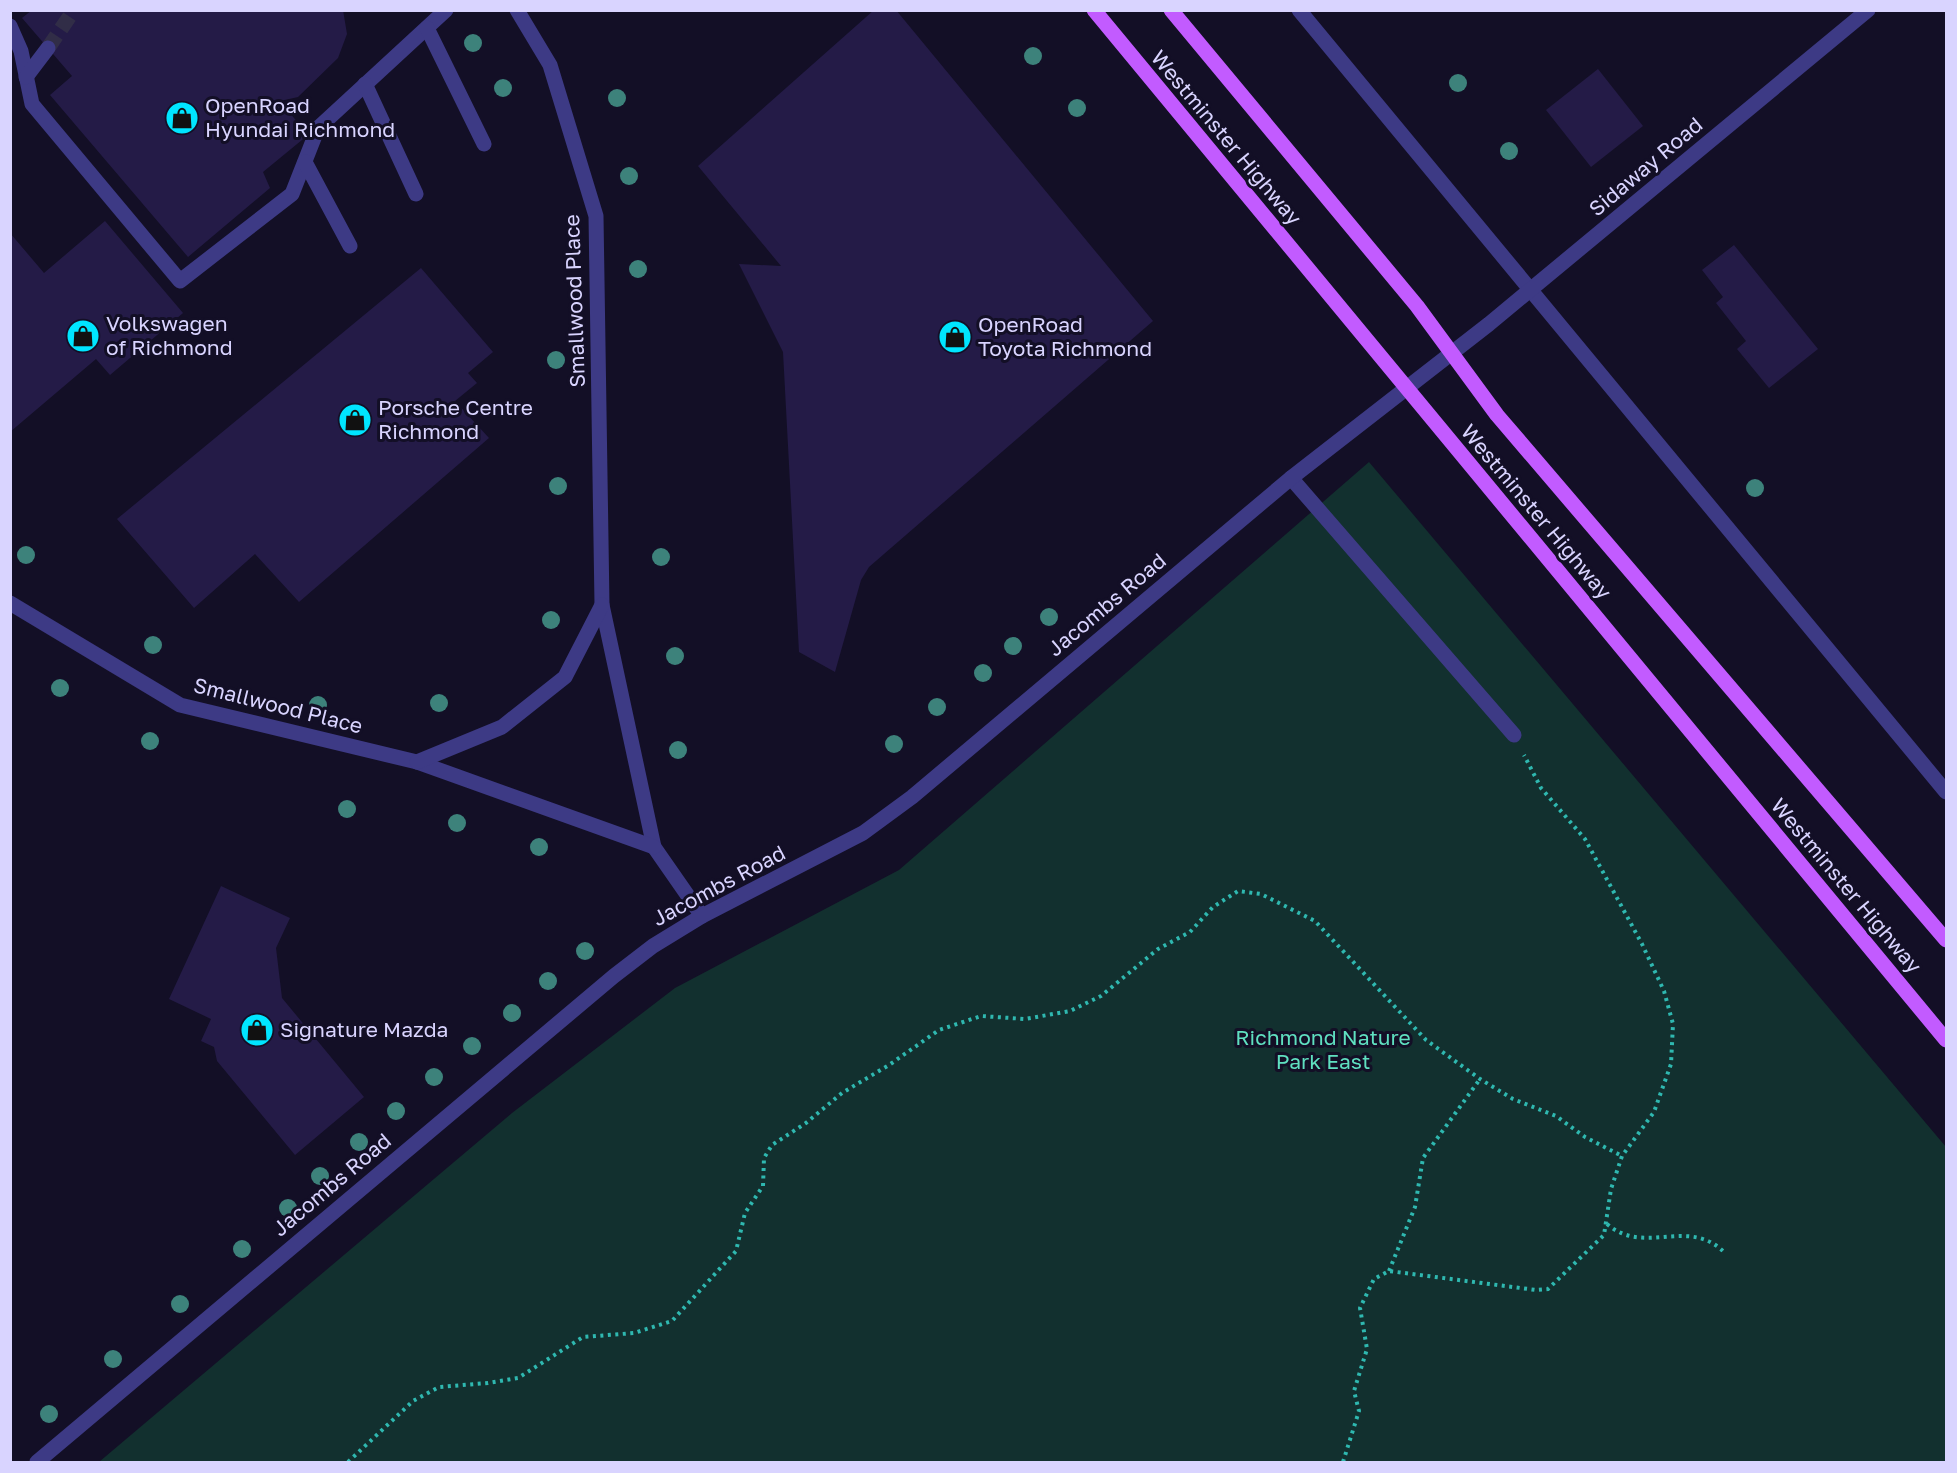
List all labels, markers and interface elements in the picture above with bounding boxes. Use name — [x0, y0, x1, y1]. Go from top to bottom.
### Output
street label: Westminster Highway — [1146, 45, 1308, 230]
place label: OpenRoad Hyundai Richmond — [205, 92, 395, 142]
shop icon: OpenRoad Hyundai Richmond — [164, 100, 200, 136]
street label: Sidaway Road — [1583, 111, 1707, 221]
street label: Smallwood Place — [558, 214, 590, 388]
place label: Volkswagen of Richmond — [106, 310, 233, 360]
place label: OpenRoad Toyota Richmond — [978, 311, 1152, 361]
shop icon: Volkswagen of Richmond — [65, 318, 101, 354]
shop icon: OpenRoad Toyota Richmond — [937, 319, 973, 355]
place label: Porsche Centre Richmond — [378, 394, 533, 444]
shop icon: Porsche Centre Richmond — [337, 402, 373, 438]
street label: Westminster Highway — [1456, 419, 1618, 604]
street label: Jacombs Road — [1042, 547, 1171, 661]
street label: Smallwood Place — [191, 671, 365, 739]
street label: Westminster Highway — [1766, 793, 1928, 978]
street label: Jacombs Road — [648, 839, 789, 931]
shop icon: Signature Mazda — [239, 1012, 275, 1048]
place label: Signature Mazda — [280, 1016, 448, 1042]
park label: Richmond Nature Park East — [1235, 1024, 1411, 1074]
street label: Jacombs Road — [267, 1127, 396, 1241]

